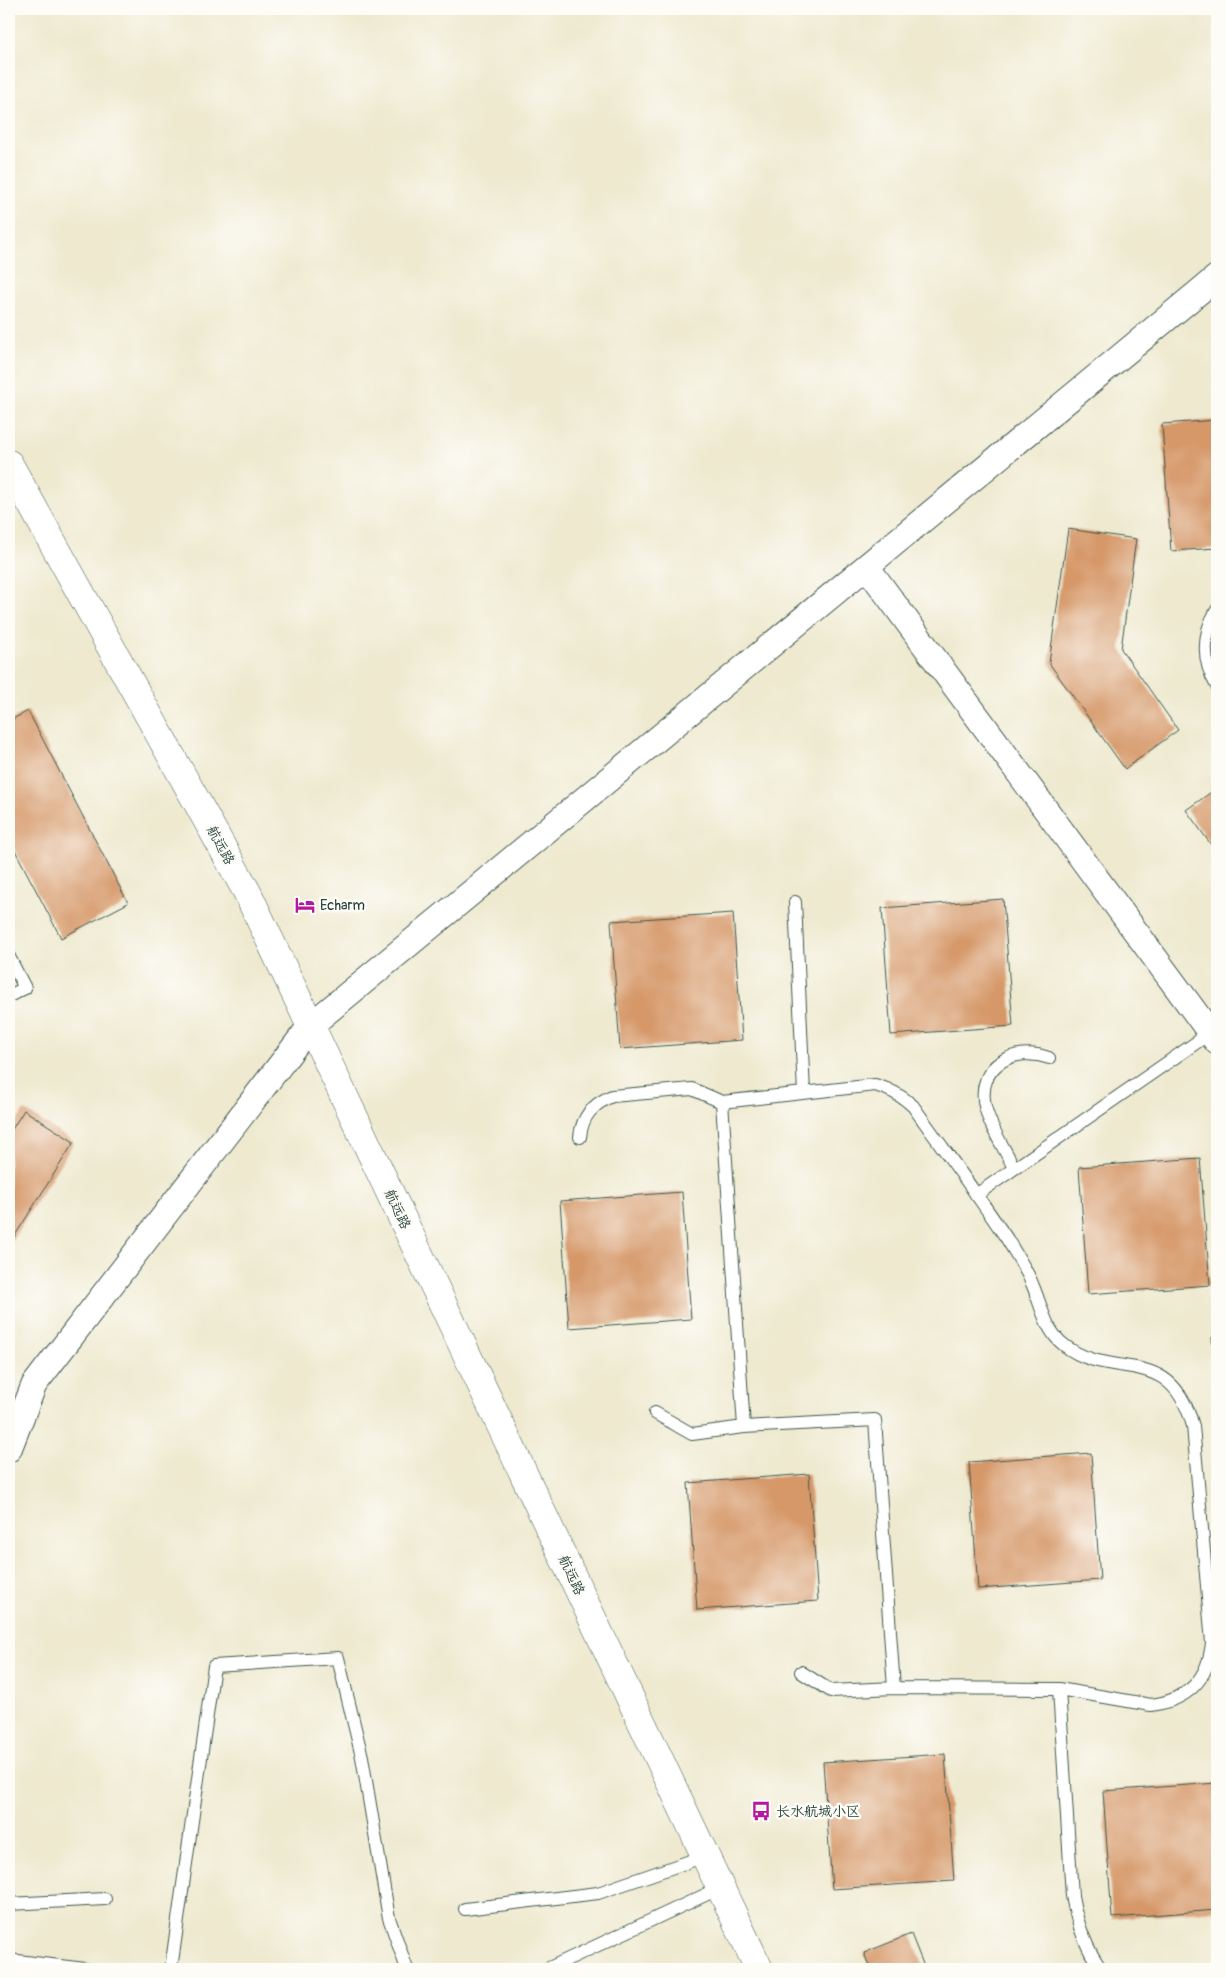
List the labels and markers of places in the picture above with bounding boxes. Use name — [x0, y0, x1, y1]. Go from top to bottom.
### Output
hotel icon: Echarm — [294, 894, 316, 916]
place label: Echarm — [320, 897, 365, 914]
bus stop icon: 长水航城小区 — [750, 1800, 772, 1822]
place label: 长水航城小区 — [776, 1803, 860, 1820]

